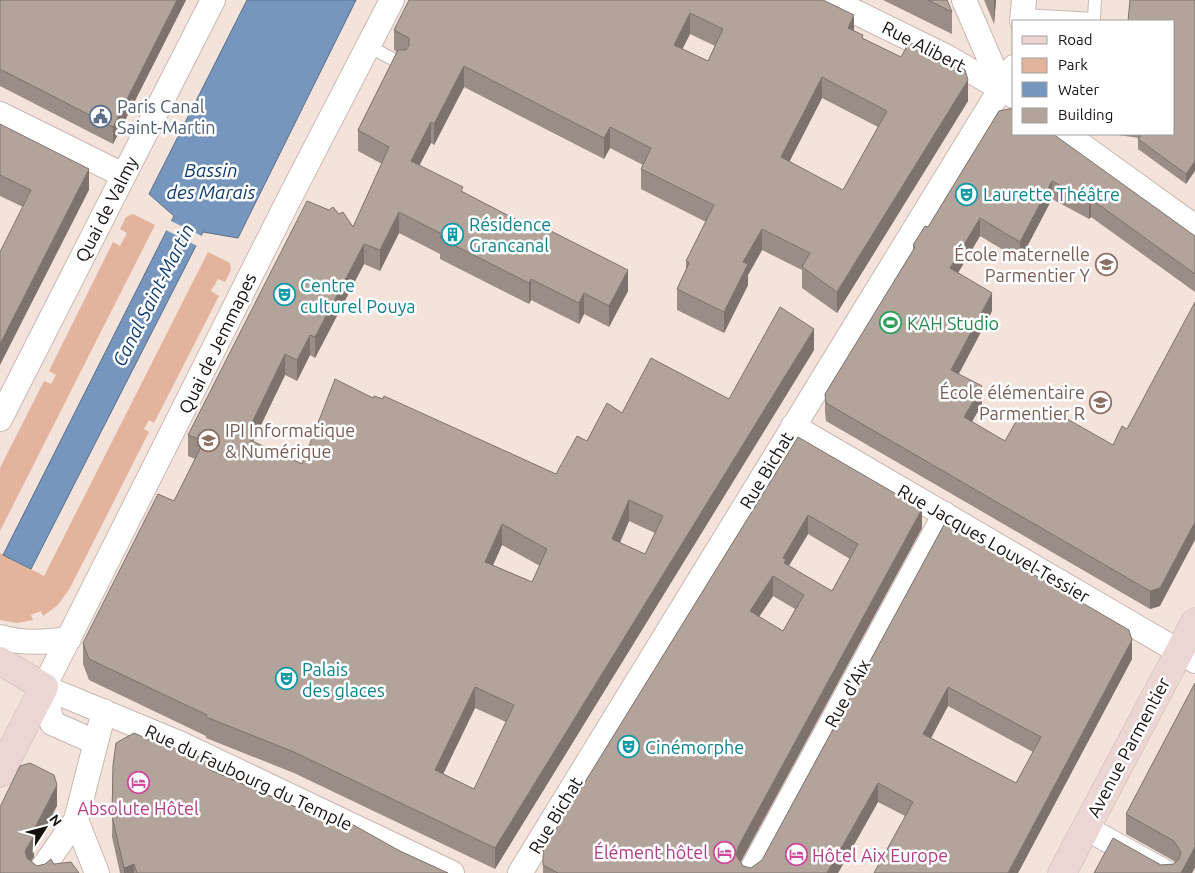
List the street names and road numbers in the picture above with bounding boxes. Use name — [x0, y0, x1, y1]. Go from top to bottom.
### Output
street label: Rue Alibert — [879, 17, 969, 75]
street label: Quai de Valmy — [71, 153, 142, 266]
street label: Quai de Jemmapes — [174, 269, 261, 417]
street label: Rue Bichat — [735, 428, 797, 512]
street label: Rue Jacques Louvel-Tessier — [894, 480, 1094, 606]
street label: Rue d'Aix — [820, 656, 874, 730]
street label: Avenue Parmentier — [1083, 674, 1173, 820]
street label: Rue du Faubourg du Temple — [142, 720, 356, 834]
street label: Rue Bichat — [524, 773, 586, 857]

